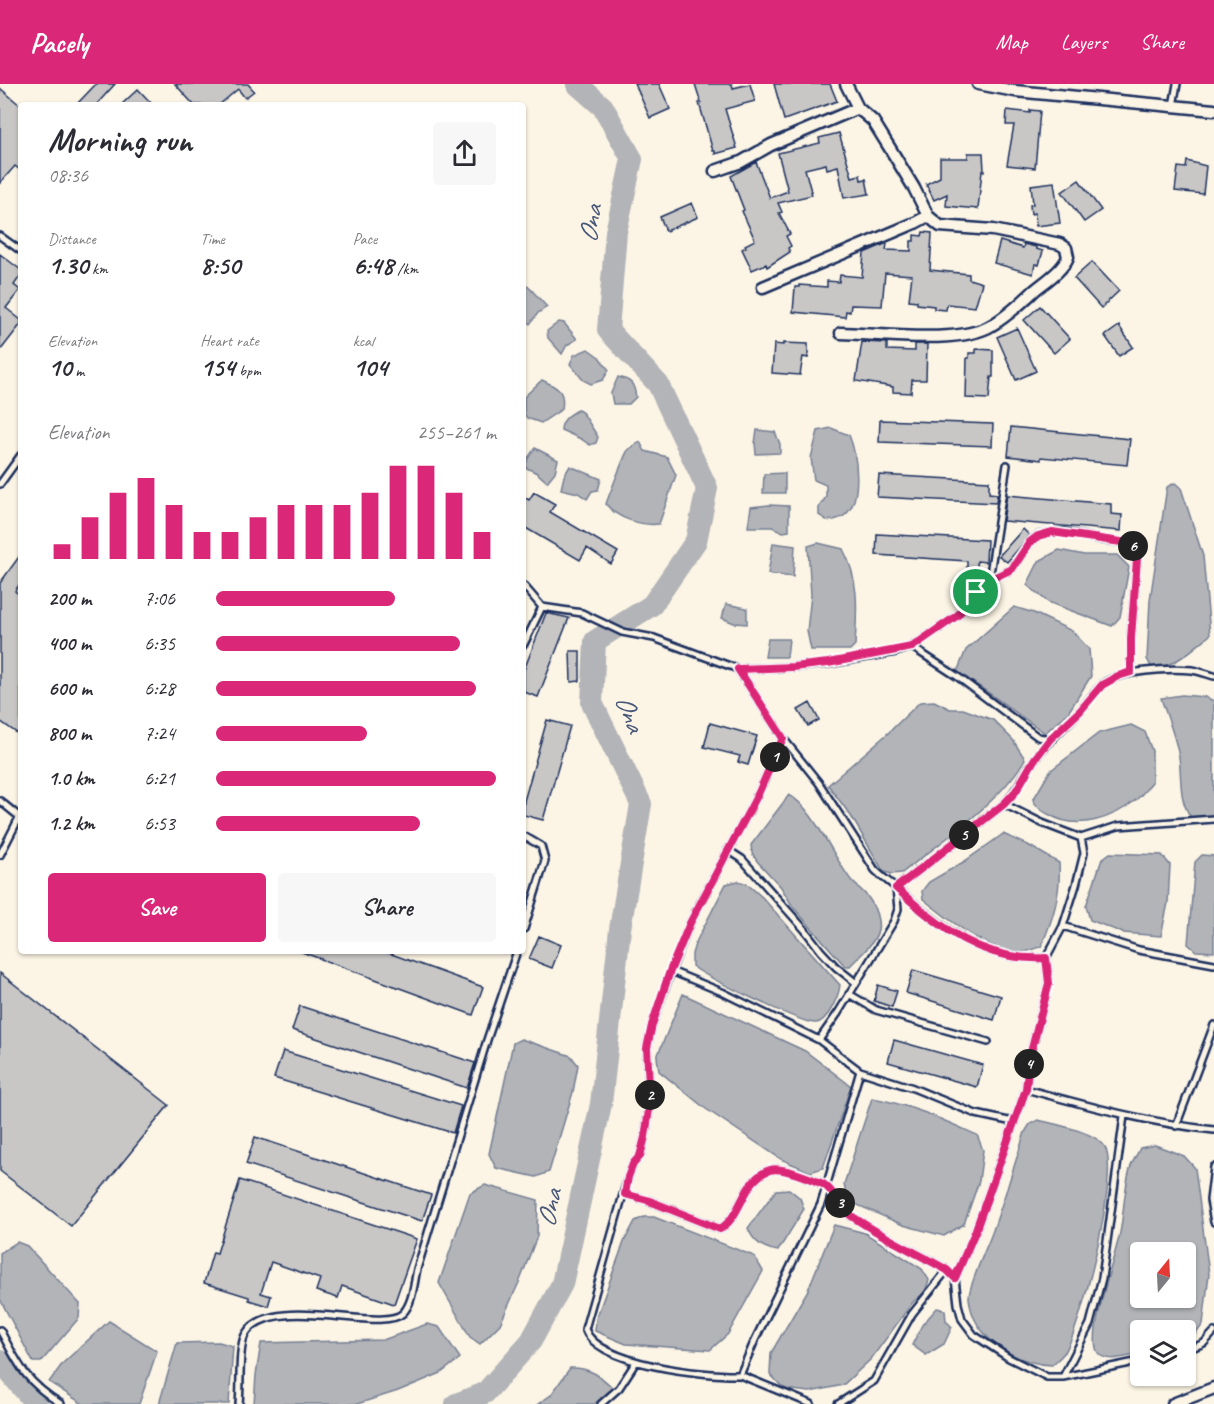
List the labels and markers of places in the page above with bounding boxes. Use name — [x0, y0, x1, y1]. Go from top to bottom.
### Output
pin: 6 — [1118, 531, 1148, 561]
pin — [950, 566, 1001, 617]
pin: 1 — [760, 742, 790, 772]
pin: 5 — [949, 820, 979, 850]
pin: 4 — [1014, 1049, 1044, 1079]
pin: 2 — [635, 1080, 665, 1110]
pin: 3 — [825, 1188, 855, 1218]

